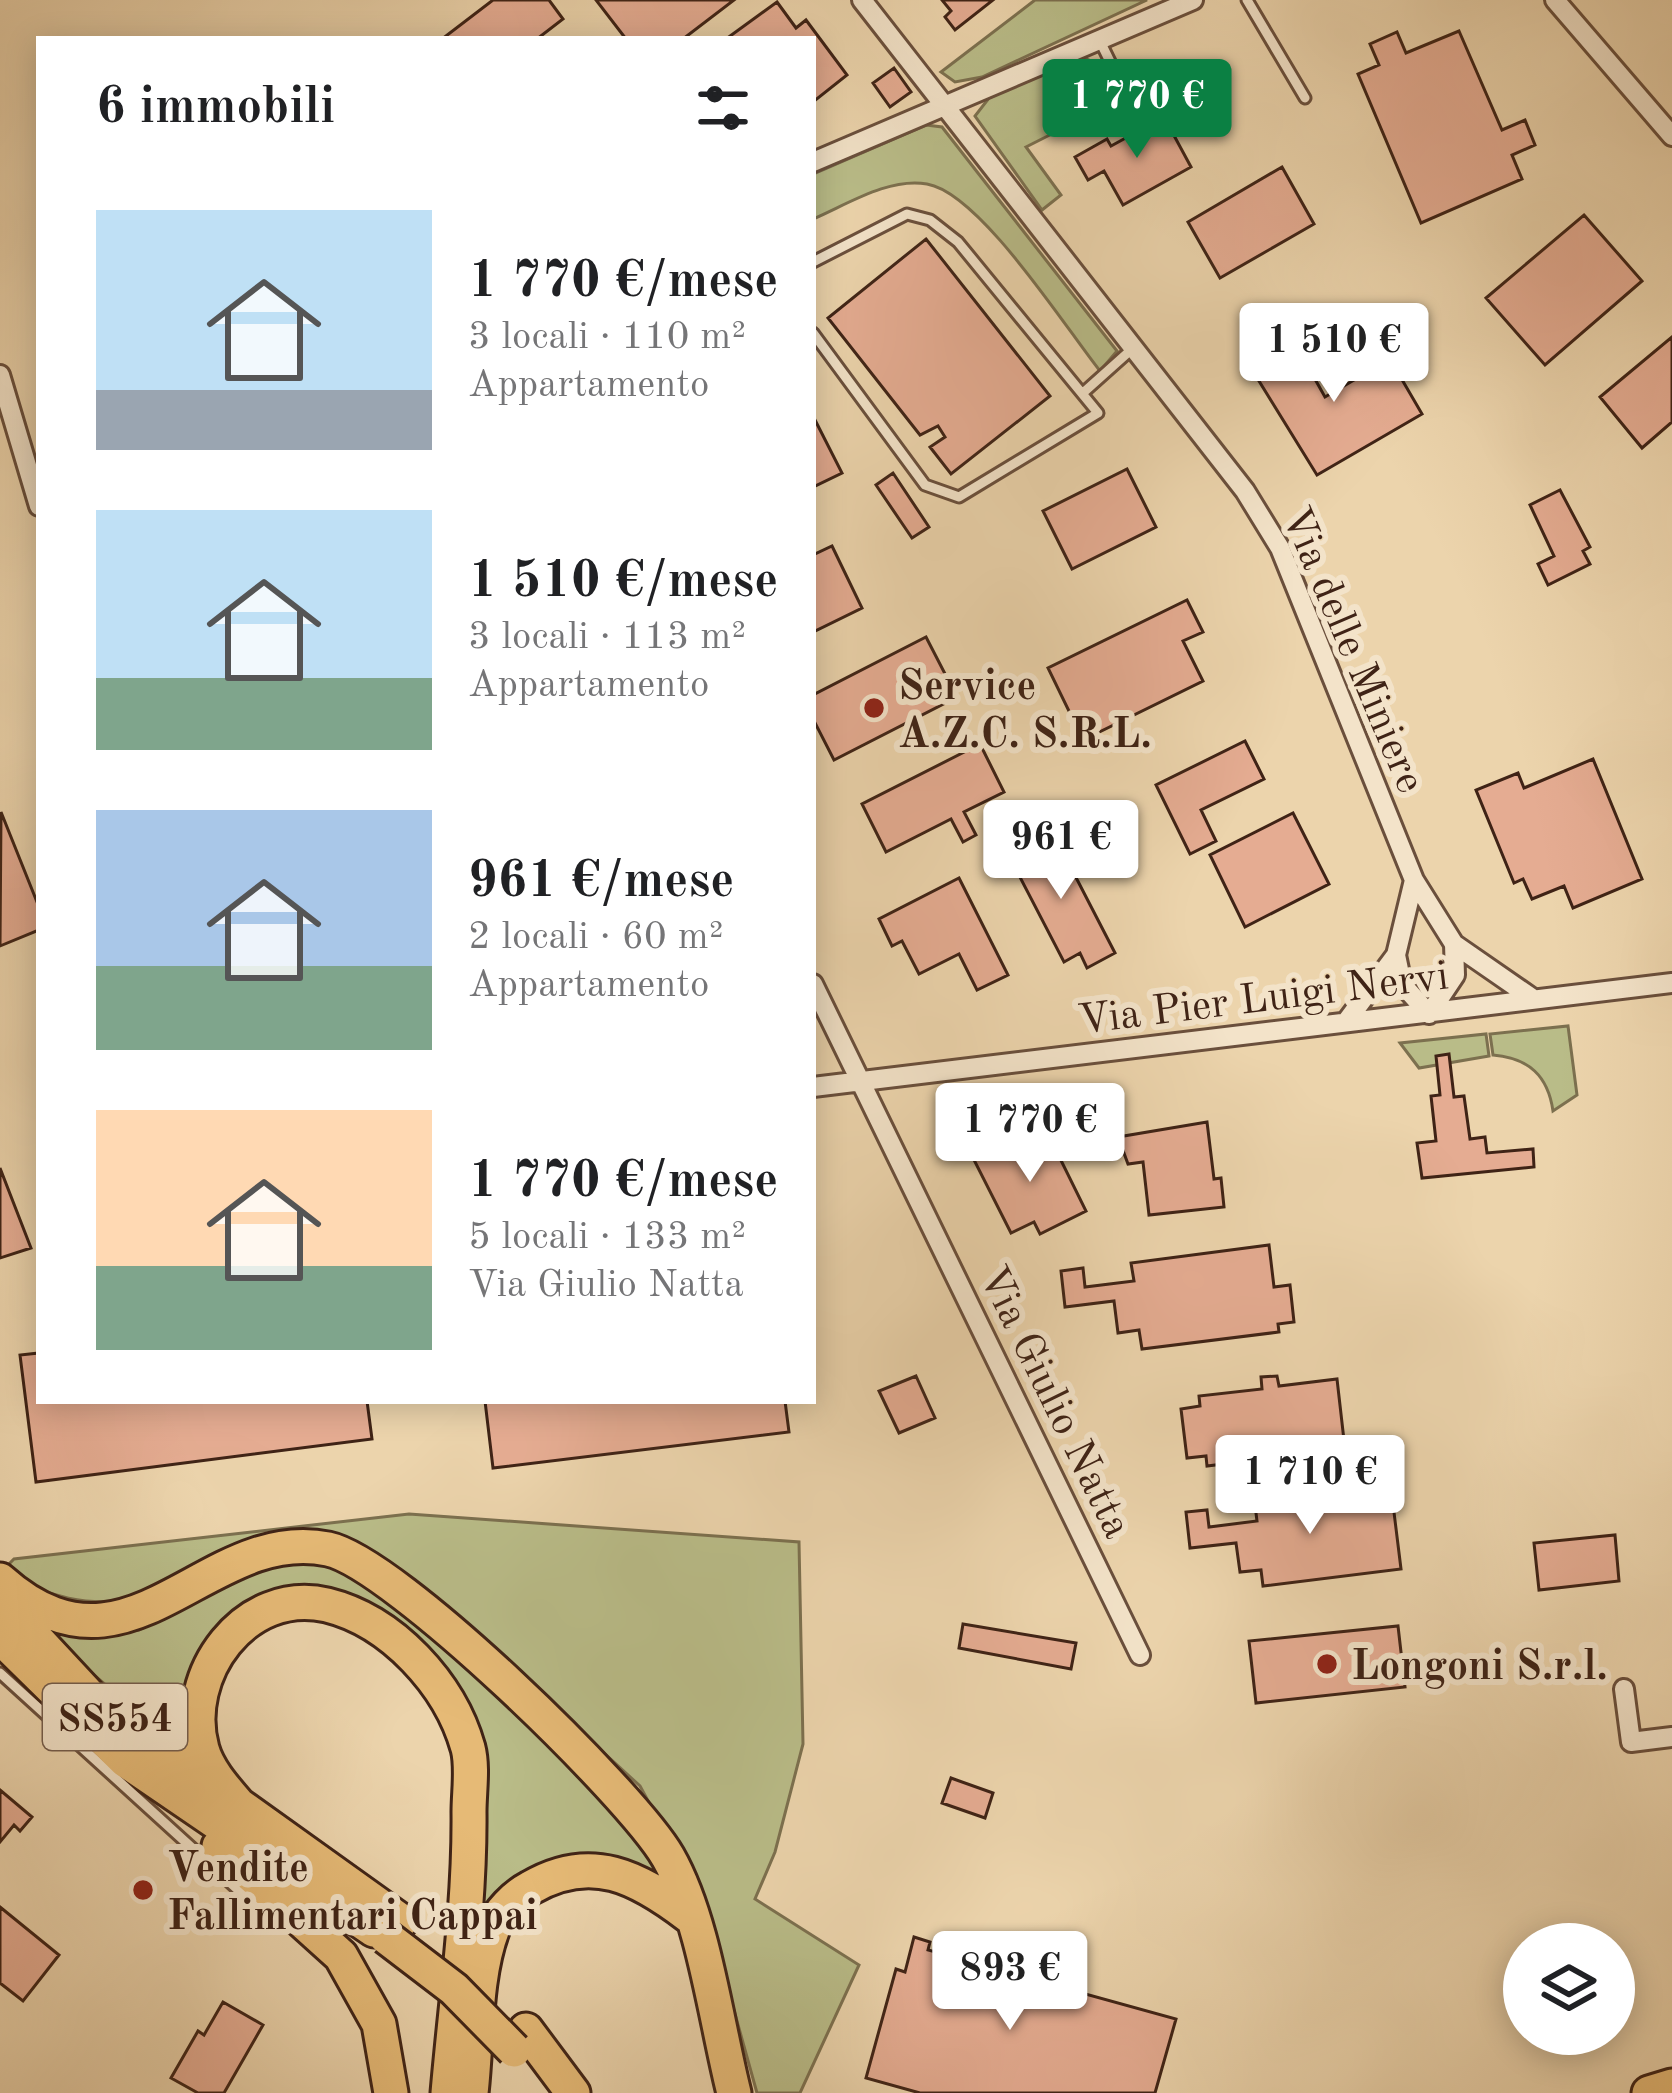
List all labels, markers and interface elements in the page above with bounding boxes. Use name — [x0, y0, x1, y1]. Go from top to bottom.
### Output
pin: 1 770 € — [1026, 59, 1248, 161]
icon: filters — [690, 75, 756, 141]
text: 1 770 € — [1070, 78, 1204, 117]
text: 6 immobili — [96, 83, 335, 134]
text: 1 770 €/mese — [468, 257, 778, 308]
icon: home — [192, 258, 336, 402]
pin: 1 510 € — [1223, 303, 1445, 405]
text: 3 locali · 110 m² — [468, 318, 746, 357]
text: 1 510 € — [1267, 322, 1401, 361]
text: Appartamento — [468, 366, 709, 405]
street label: Via delle Miniere — [1272, 502, 1430, 800]
text: 1 510 €/mese — [468, 557, 778, 608]
icon: home — [192, 558, 336, 702]
text: 3 locali · 113 m² — [468, 618, 746, 657]
text: Appartamento — [468, 666, 709, 705]
place label: Service A.Z.C. S.R.L. — [898, 667, 1152, 757]
marker: Service A.Z.C. S.R.L. — [861, 695, 887, 721]
pin: 961 € — [977, 800, 1145, 902]
text: 961 € — [1010, 819, 1112, 858]
text: 961 €/mese — [468, 857, 734, 908]
icon: home — [192, 858, 336, 1002]
text: 2 locali · 60 m² — [468, 918, 723, 957]
street label: Via Pier Luigi Nervi — [1076, 956, 1451, 1044]
text: Appartamento — [468, 966, 709, 1005]
pin: 1 770 € — [919, 1083, 1141, 1185]
text: 1 770 € — [963, 1102, 1097, 1141]
text: 1 770 €/mese — [468, 1157, 778, 1208]
icon: home — [192, 1158, 336, 1302]
text: 5 locali · 133 m² — [468, 1218, 746, 1257]
street label: Via Giulio Natta — [969, 1260, 1137, 1545]
text: Via Giulio Natta — [468, 1266, 744, 1305]
pin: 1 710 € — [1199, 1435, 1421, 1537]
text: 1 710 € — [1243, 1454, 1377, 1493]
place label: Longoni S.r.l. — [1351, 1647, 1608, 1689]
marker: Longoni S.r.l. — [1314, 1651, 1340, 1677]
road number: SS554 — [43, 1684, 187, 1750]
place label: Vendite Fallimentari Cappai — [167, 1849, 538, 1939]
marker: Vendite Fallimentari Cappai — [130, 1877, 156, 1903]
map controls — [1503, 1923, 1635, 2055]
button: layers — [1503, 1923, 1635, 2055]
pin: 893 € — [926, 1931, 1094, 2033]
text: 893 € — [959, 1950, 1061, 1989]

